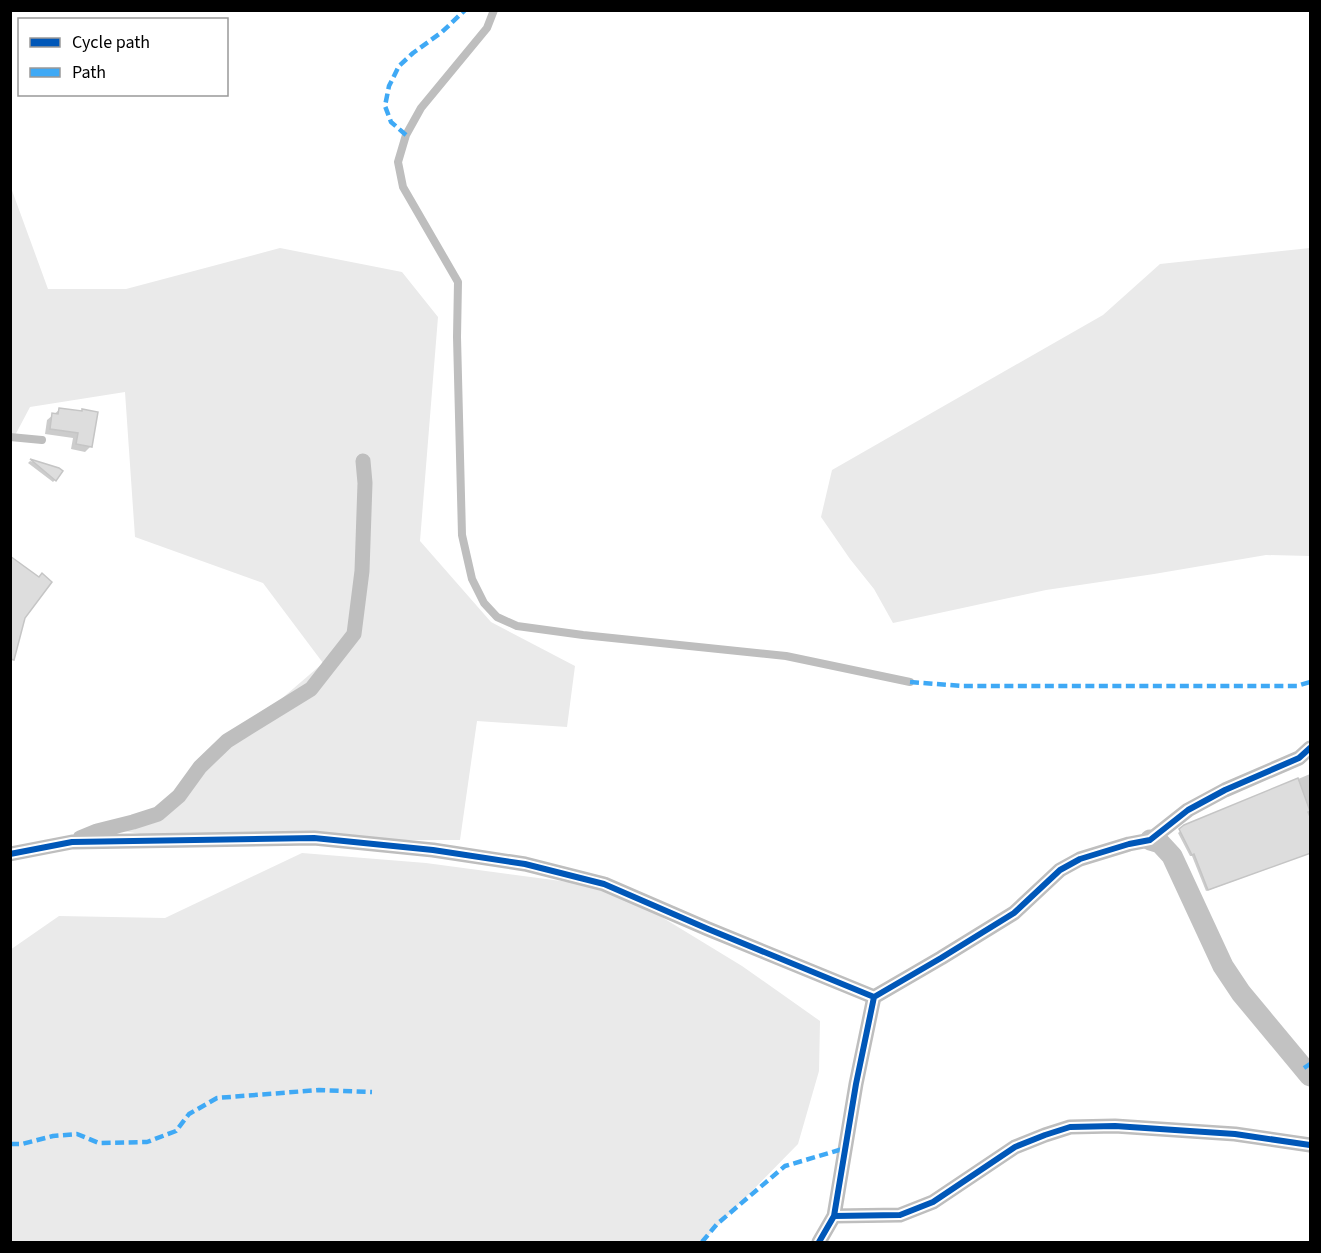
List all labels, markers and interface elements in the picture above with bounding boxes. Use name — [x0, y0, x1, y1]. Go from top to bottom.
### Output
legend — [18, 18, 228, 96]
text: Cycle path — [72, 30, 150, 55]
text: Path — [72, 60, 106, 85]

